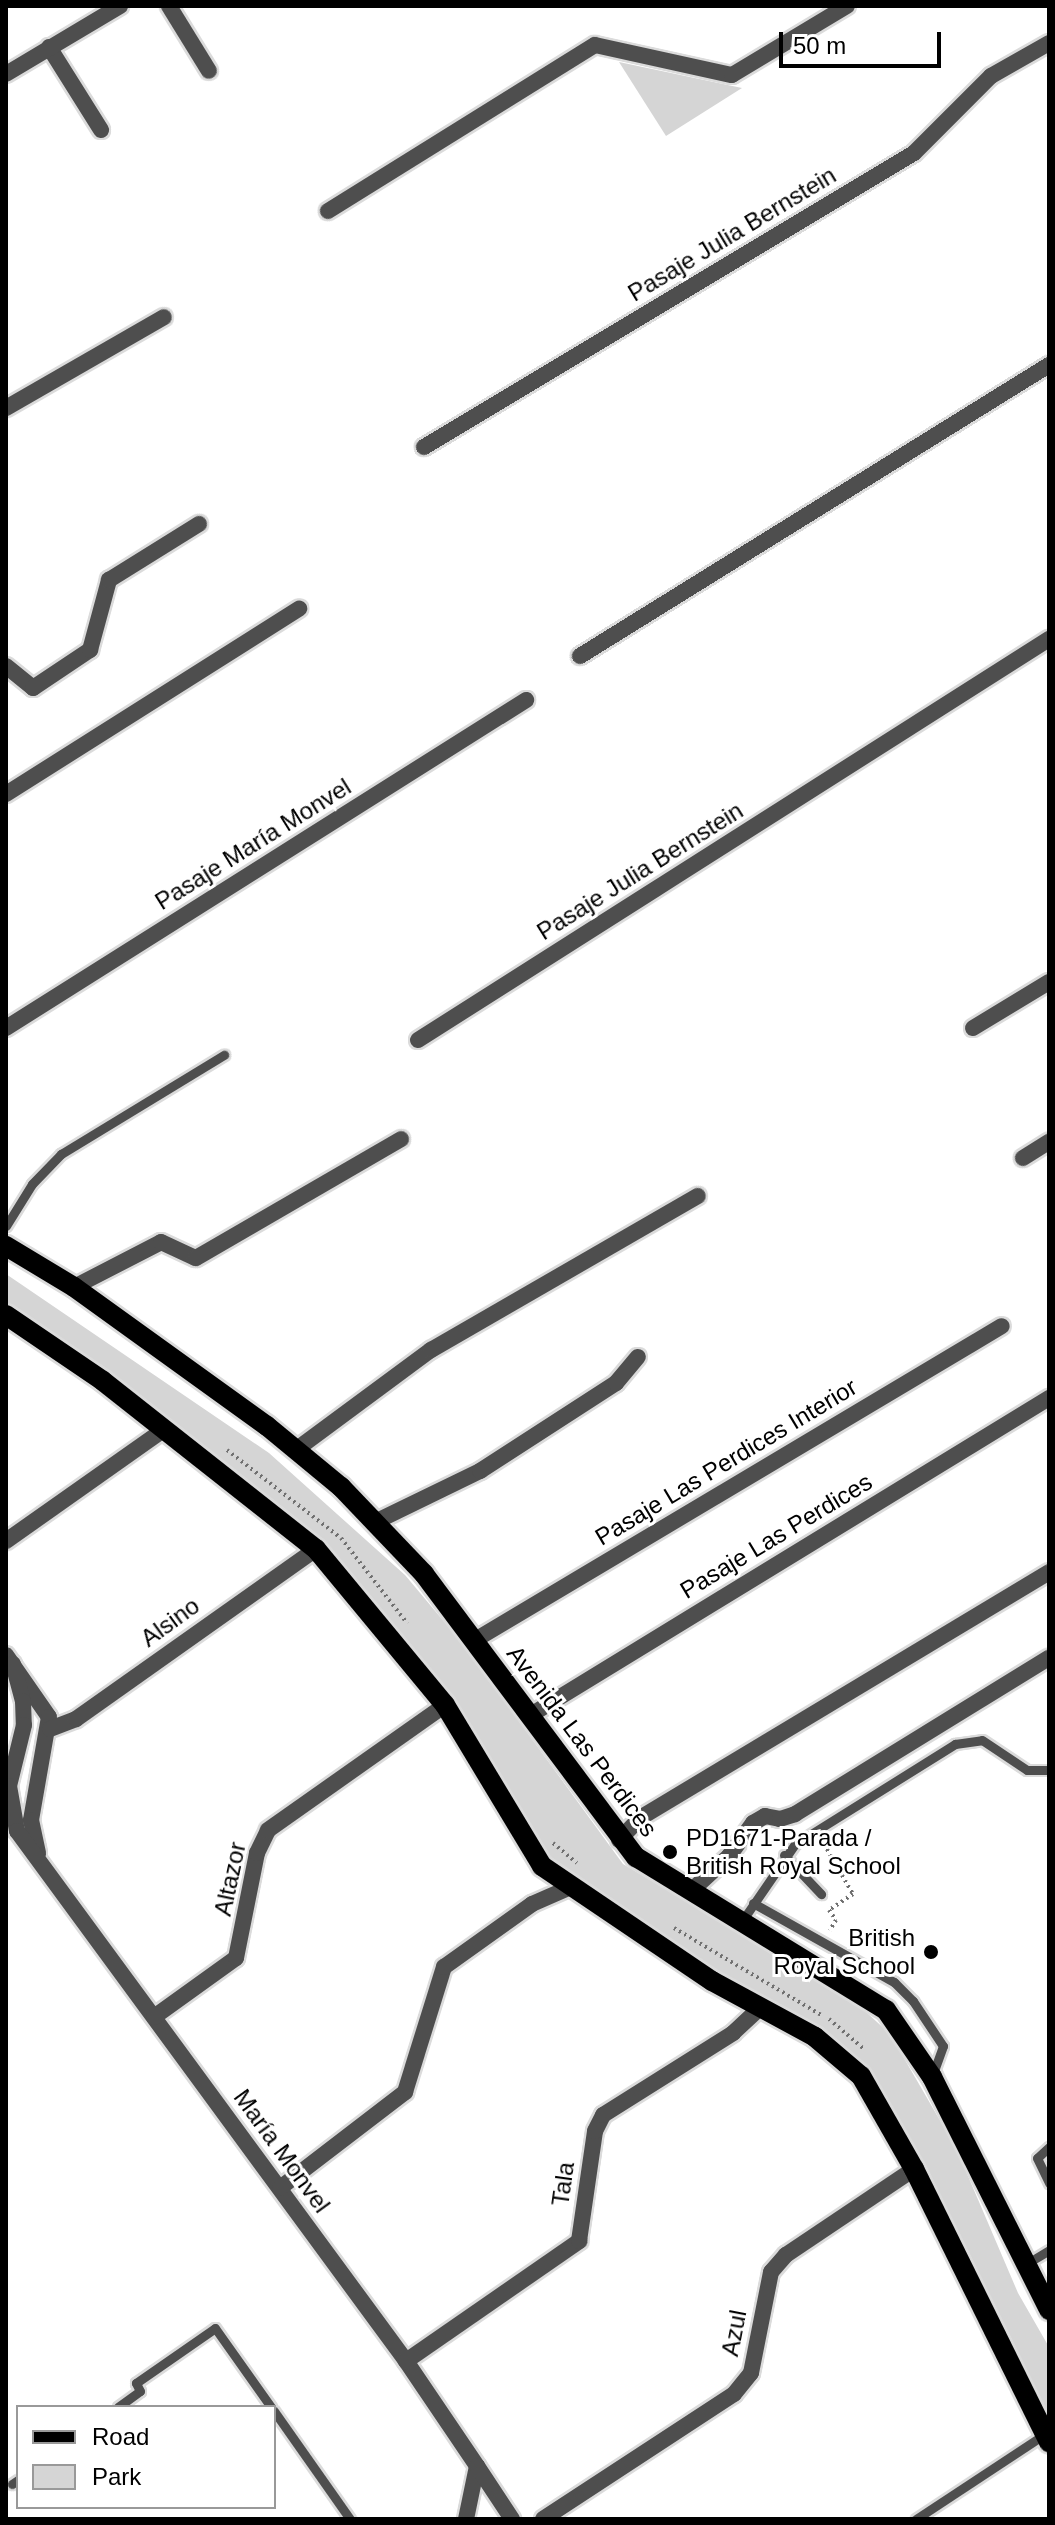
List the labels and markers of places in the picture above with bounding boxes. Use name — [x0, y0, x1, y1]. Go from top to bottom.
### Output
place label: PD1671-Parada / British Royal School — [686, 1824, 901, 1880]
marker: PD1671-Parada / British Royal School — [661, 1843, 679, 1861]
place label: British Royal School — [774, 1924, 915, 1980]
marker: British Royal School — [922, 1943, 940, 1961]

